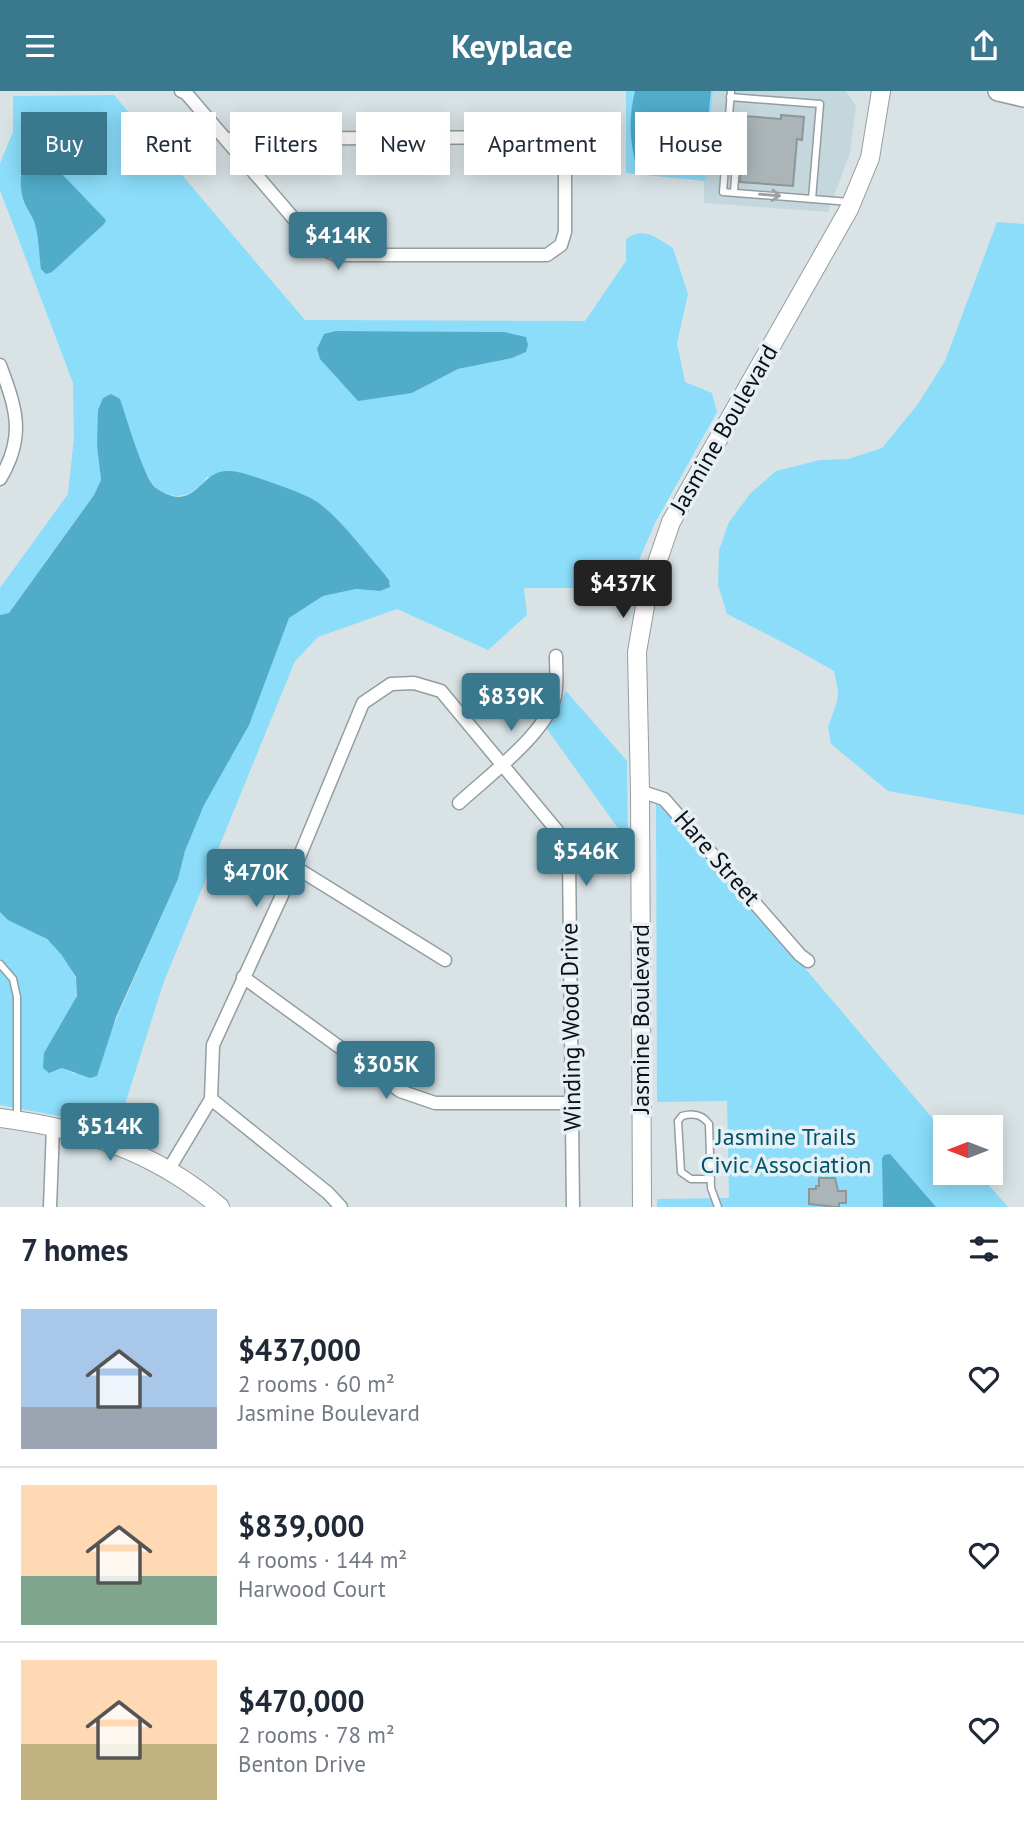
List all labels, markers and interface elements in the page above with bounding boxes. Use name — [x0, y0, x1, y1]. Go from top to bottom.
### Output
text: Keyplace — [451, 25, 573, 67]
icon: menu — [21, 27, 59, 65]
icon: share — [965, 27, 1003, 65]
chip: Buy — [21, 112, 107, 175]
chip: Rent — [121, 112, 216, 175]
chip: Filters — [230, 112, 342, 175]
chip: New — [356, 112, 450, 175]
chip: Apartment — [464, 112, 621, 175]
chip: House — [635, 112, 747, 175]
one-way arrow — [758, 189, 780, 202]
pin: $414K — [289, 213, 387, 272]
text: $414K — [305, 220, 371, 249]
street label: Jasmine Boulevard — [662, 339, 784, 519]
pin: $437K — [574, 561, 672, 620]
text: $437K — [590, 568, 656, 597]
pin: $839K — [462, 673, 560, 733]
text: $839K — [478, 681, 544, 710]
street label: Hare Street — [668, 804, 767, 912]
pin: $546K — [537, 829, 635, 888]
text: $546K — [553, 836, 619, 865]
pin: $470K — [207, 849, 305, 909]
text: $470K — [223, 857, 289, 886]
street label: Winding Wood Drive — [553, 923, 588, 1131]
street label: Jasmine Boulevard — [625, 924, 656, 1115]
pin: $305K — [337, 1041, 435, 1101]
text: $305K — [353, 1049, 419, 1078]
pin: $514K — [61, 1103, 159, 1163]
text: $514K — [77, 1111, 143, 1140]
north arrow — [933, 1115, 1003, 1185]
map controls — [933, 1115, 1003, 1185]
park label: Jasmine Trails Civic Association — [701, 1121, 871, 1180]
text: 7 homes — [21, 1230, 129, 1269]
icon: filters — [965, 1230, 1003, 1268]
text: $437,000 — [238, 1330, 361, 1369]
icon: home — [77, 1337, 161, 1421]
icon: heart — [965, 1360, 1003, 1398]
text: 2 rooms · 60 m² — [238, 1369, 395, 1398]
text: Jasmine Boulevard — [238, 1398, 420, 1427]
text: $839,000 — [238, 1506, 365, 1545]
icon: home — [77, 1513, 161, 1597]
icon: heart — [965, 1536, 1003, 1574]
text: 4 rooms · 144 m² — [238, 1545, 407, 1574]
text: Harwood Court — [238, 1574, 386, 1603]
text: $470,000 — [238, 1681, 365, 1720]
icon: home — [77, 1688, 161, 1772]
icon: heart — [965, 1711, 1003, 1749]
text: 2 rooms · 78 m² — [238, 1720, 395, 1749]
text: Benton Drive — [238, 1749, 366, 1778]

